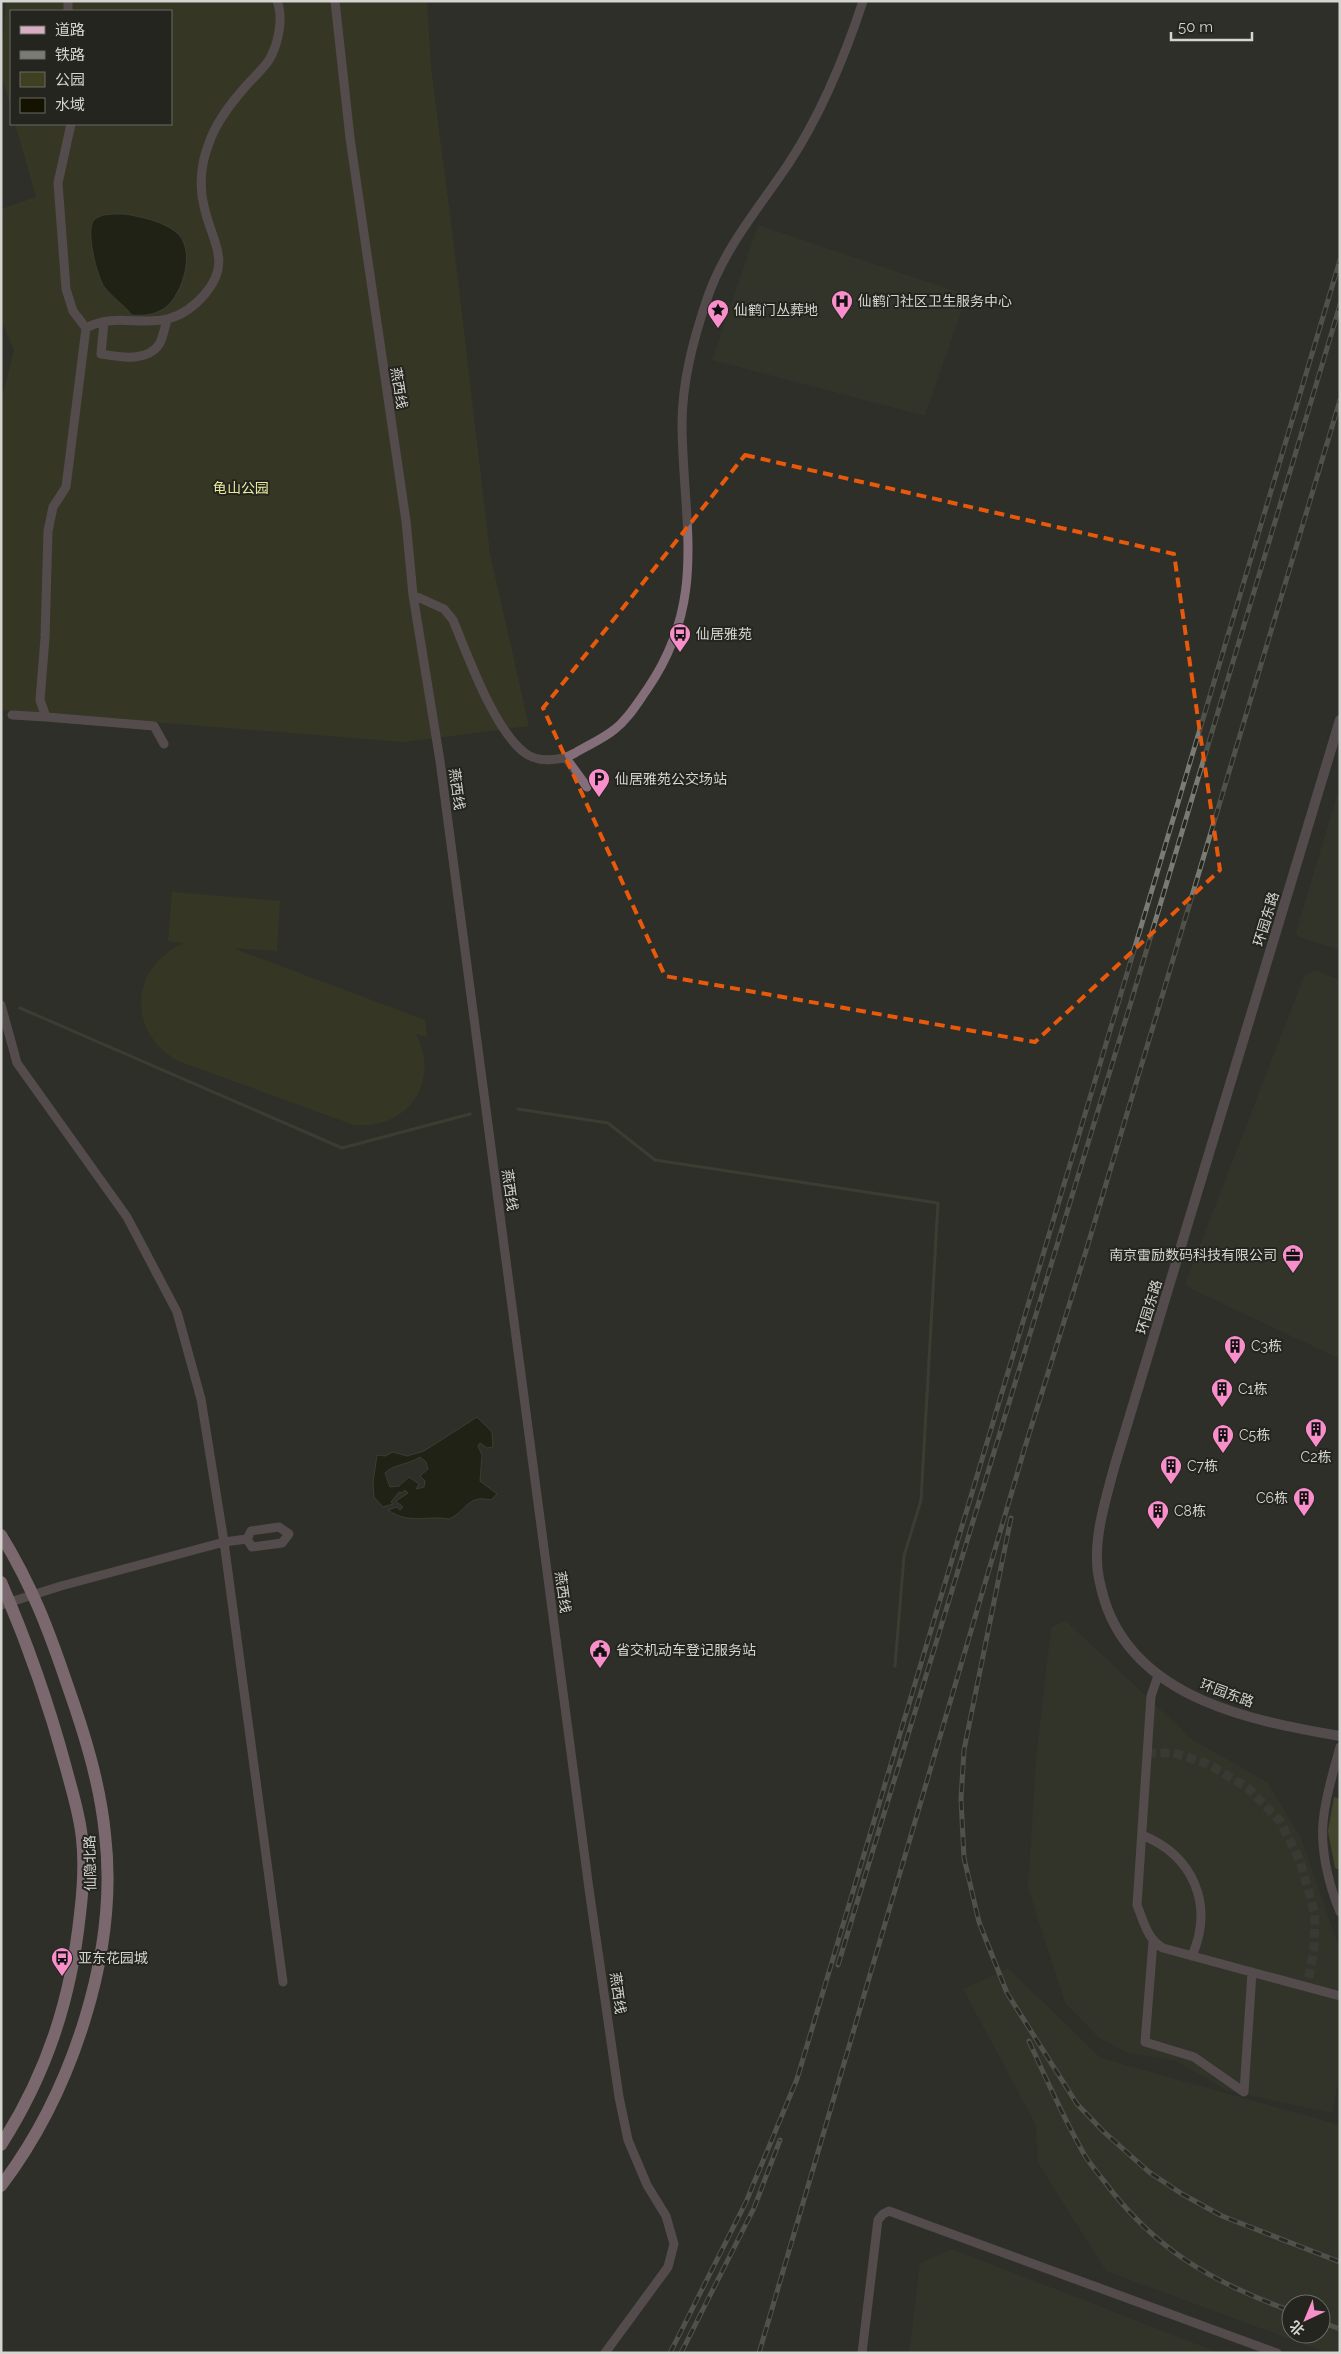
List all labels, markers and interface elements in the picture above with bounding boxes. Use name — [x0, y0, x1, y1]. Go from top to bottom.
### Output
legend — [10, 10, 172, 125]
scale bar — [1171, 10, 1252, 42]
text: 50 m — [1178, 18, 1213, 36]
text: 道路 — [55, 21, 85, 39]
text: 铁路 — [55, 46, 85, 64]
text: 公园 — [55, 71, 85, 89]
text: 水域 — [55, 96, 85, 114]
hospital icon: 仙鹤门社区卫生服务中心 — [830, 289, 854, 320]
place label: 仙鹤门社区卫生服务中心 — [858, 293, 1012, 309]
place icon: 仙鹤门丛葬地 — [706, 298, 730, 329]
place label: 仙鹤门丛葬地 — [734, 302, 818, 318]
street label: 燕西线 — [388, 366, 410, 410]
park label: 龟山公园 — [213, 480, 269, 496]
bus stop icon: 仙居雅苑 — [668, 622, 692, 653]
place label: 仙居雅苑 — [696, 626, 752, 642]
street label: 燕西线 — [446, 767, 468, 811]
parking icon: 仙居雅苑公交场站 — [587, 767, 611, 798]
place label: 仙居雅苑公交场站 — [615, 771, 727, 787]
street label: 环园东路 — [1250, 890, 1282, 948]
street label: 燕西线 — [499, 1168, 521, 1212]
office icon: 南京雷励数码科技有限公司 — [1281, 1243, 1305, 1274]
place label: 南京雷励数码科技有限公司 — [1109, 1247, 1277, 1263]
street label: 环园东路 — [1133, 1278, 1165, 1336]
building icon: C3栋 — [1223, 1334, 1247, 1365]
place label: C3栋 — [1251, 1338, 1282, 1354]
building icon: C1栋 — [1210, 1377, 1234, 1408]
place label: C1栋 — [1238, 1381, 1268, 1397]
building icon: C2栋 — [1304, 1417, 1328, 1448]
building icon: C5栋 — [1211, 1423, 1235, 1454]
place label: C5栋 — [1239, 1427, 1270, 1443]
place label: C2栋 — [1301, 1449, 1331, 1465]
building icon: C7栋 — [1159, 1454, 1183, 1485]
place label: C7栋 — [1187, 1458, 1218, 1474]
building icon: C6栋 — [1292, 1486, 1316, 1517]
place label: C6栋 — [1256, 1490, 1288, 1506]
building icon: C8栋 — [1146, 1499, 1170, 1530]
place label: C8栋 — [1174, 1503, 1206, 1519]
street label: 燕西线 — [552, 1570, 574, 1614]
public building icon: 省交机动车登记服务站 — [588, 1638, 612, 1669]
place label: 省交机动车登记服务站 — [616, 1642, 756, 1658]
street label: 环园东路 — [1198, 1676, 1256, 1710]
street label: 仙隐北路 — [82, 1835, 98, 1891]
bus stop icon: 亚东花园城 — [50, 1946, 74, 1977]
place label: 亚东花园城 — [78, 1950, 148, 1966]
street label: 燕西线 — [607, 1971, 629, 2015]
north arrow — [1281, 2294, 1331, 2344]
text: 北 — [1286, 2318, 1308, 2339]

